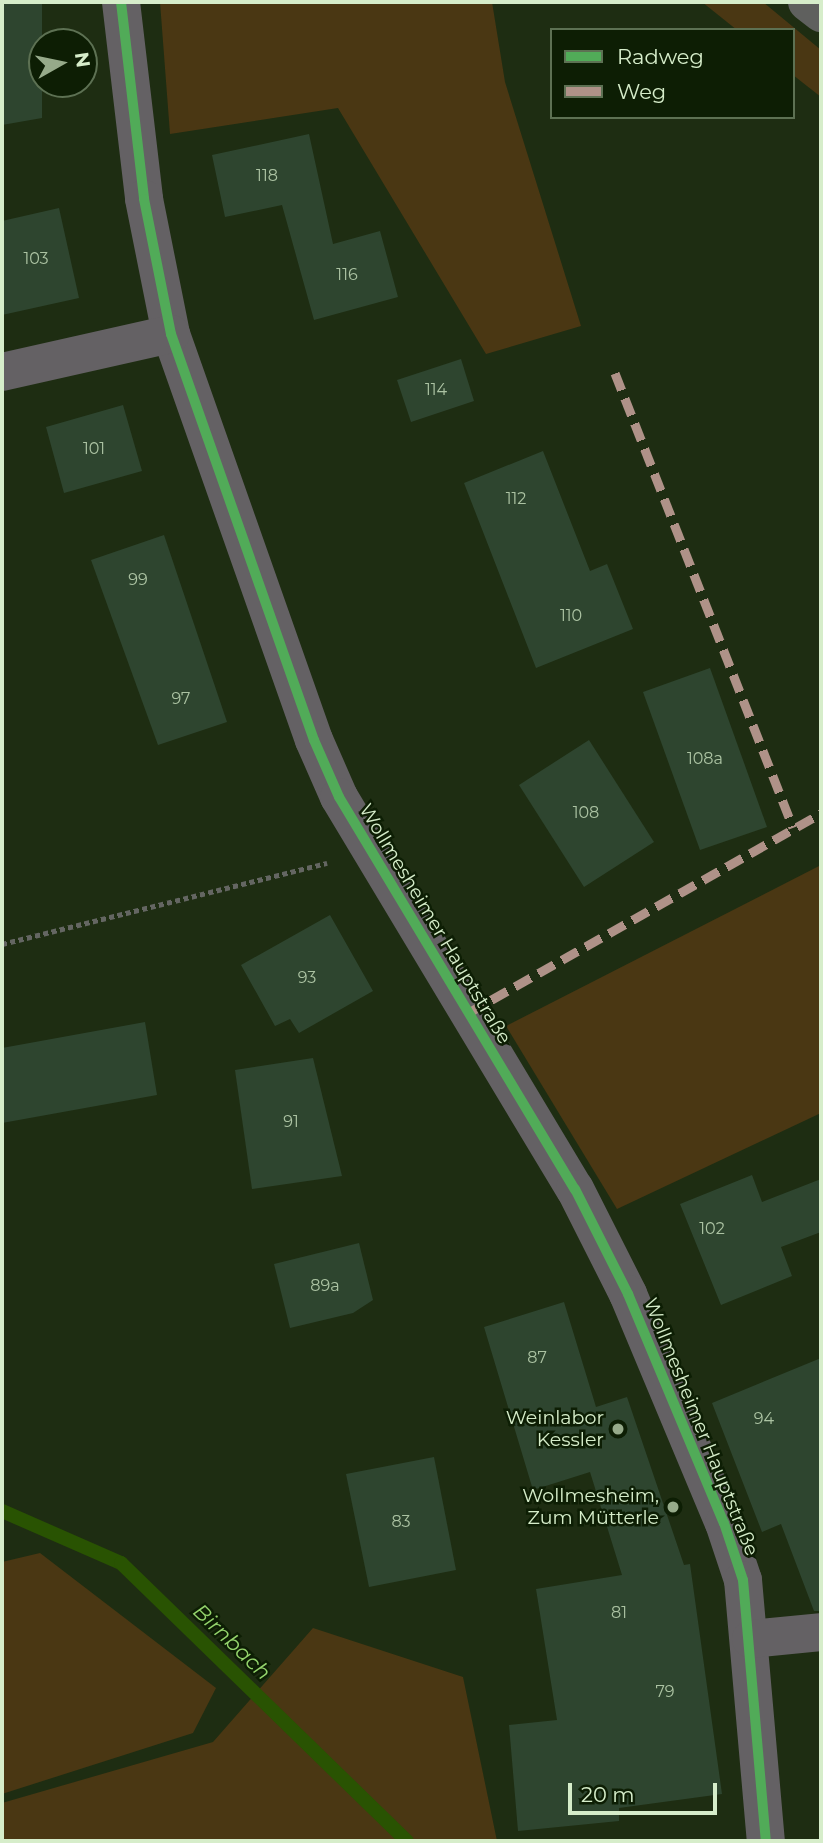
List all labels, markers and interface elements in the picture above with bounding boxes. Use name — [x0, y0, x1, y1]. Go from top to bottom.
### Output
north arrow — [28, 28, 98, 98]
legend — [550, 28, 795, 119]
text: Radweg — [617, 44, 704, 69]
text: N — [70, 51, 95, 69]
text: Weg — [617, 79, 666, 104]
house number: 118 — [256, 166, 278, 186]
house number: 103 — [23, 249, 49, 269]
house number: 116 — [336, 265, 358, 285]
house number: 114 — [425, 380, 447, 400]
house number: 101 — [83, 439, 105, 459]
house number: 112 — [506, 489, 526, 509]
house number: 99 — [128, 570, 148, 590]
house number: 110 — [560, 606, 582, 626]
house number: 97 — [171, 689, 191, 709]
house number: 108a — [687, 749, 723, 769]
street label: Wollmesheimer Hauptstraße — [354, 800, 516, 1048]
house number: 108 — [573, 803, 599, 823]
house number: 93 — [298, 968, 316, 988]
house number: 91 — [283, 1112, 299, 1132]
house number: 102 — [699, 1219, 725, 1239]
house number: 89a — [310, 1276, 340, 1296]
street label: Wollmesheimer Hauptstraße — [639, 1295, 763, 1559]
house number: 87 — [527, 1348, 547, 1368]
place label: Weinlabor Kessler — [506, 1407, 604, 1451]
house number: 94 — [754, 1409, 774, 1429]
marker: Weinlabor Kessler — [610, 1421, 626, 1437]
place label: Wollmesheim, Zum Mütterle — [522, 1485, 659, 1529]
marker: Wollmesheim, Zum Mütterle — [665, 1499, 681, 1515]
house number: 83 — [391, 1512, 411, 1532]
water label: Birnbach — [188, 1599, 276, 1685]
house number: 81 — [611, 1603, 627, 1623]
house number: 79 — [655, 1682, 675, 1702]
scale bar — [571, 1770, 720, 1814]
text: 20 m — [581, 1782, 635, 1807]

